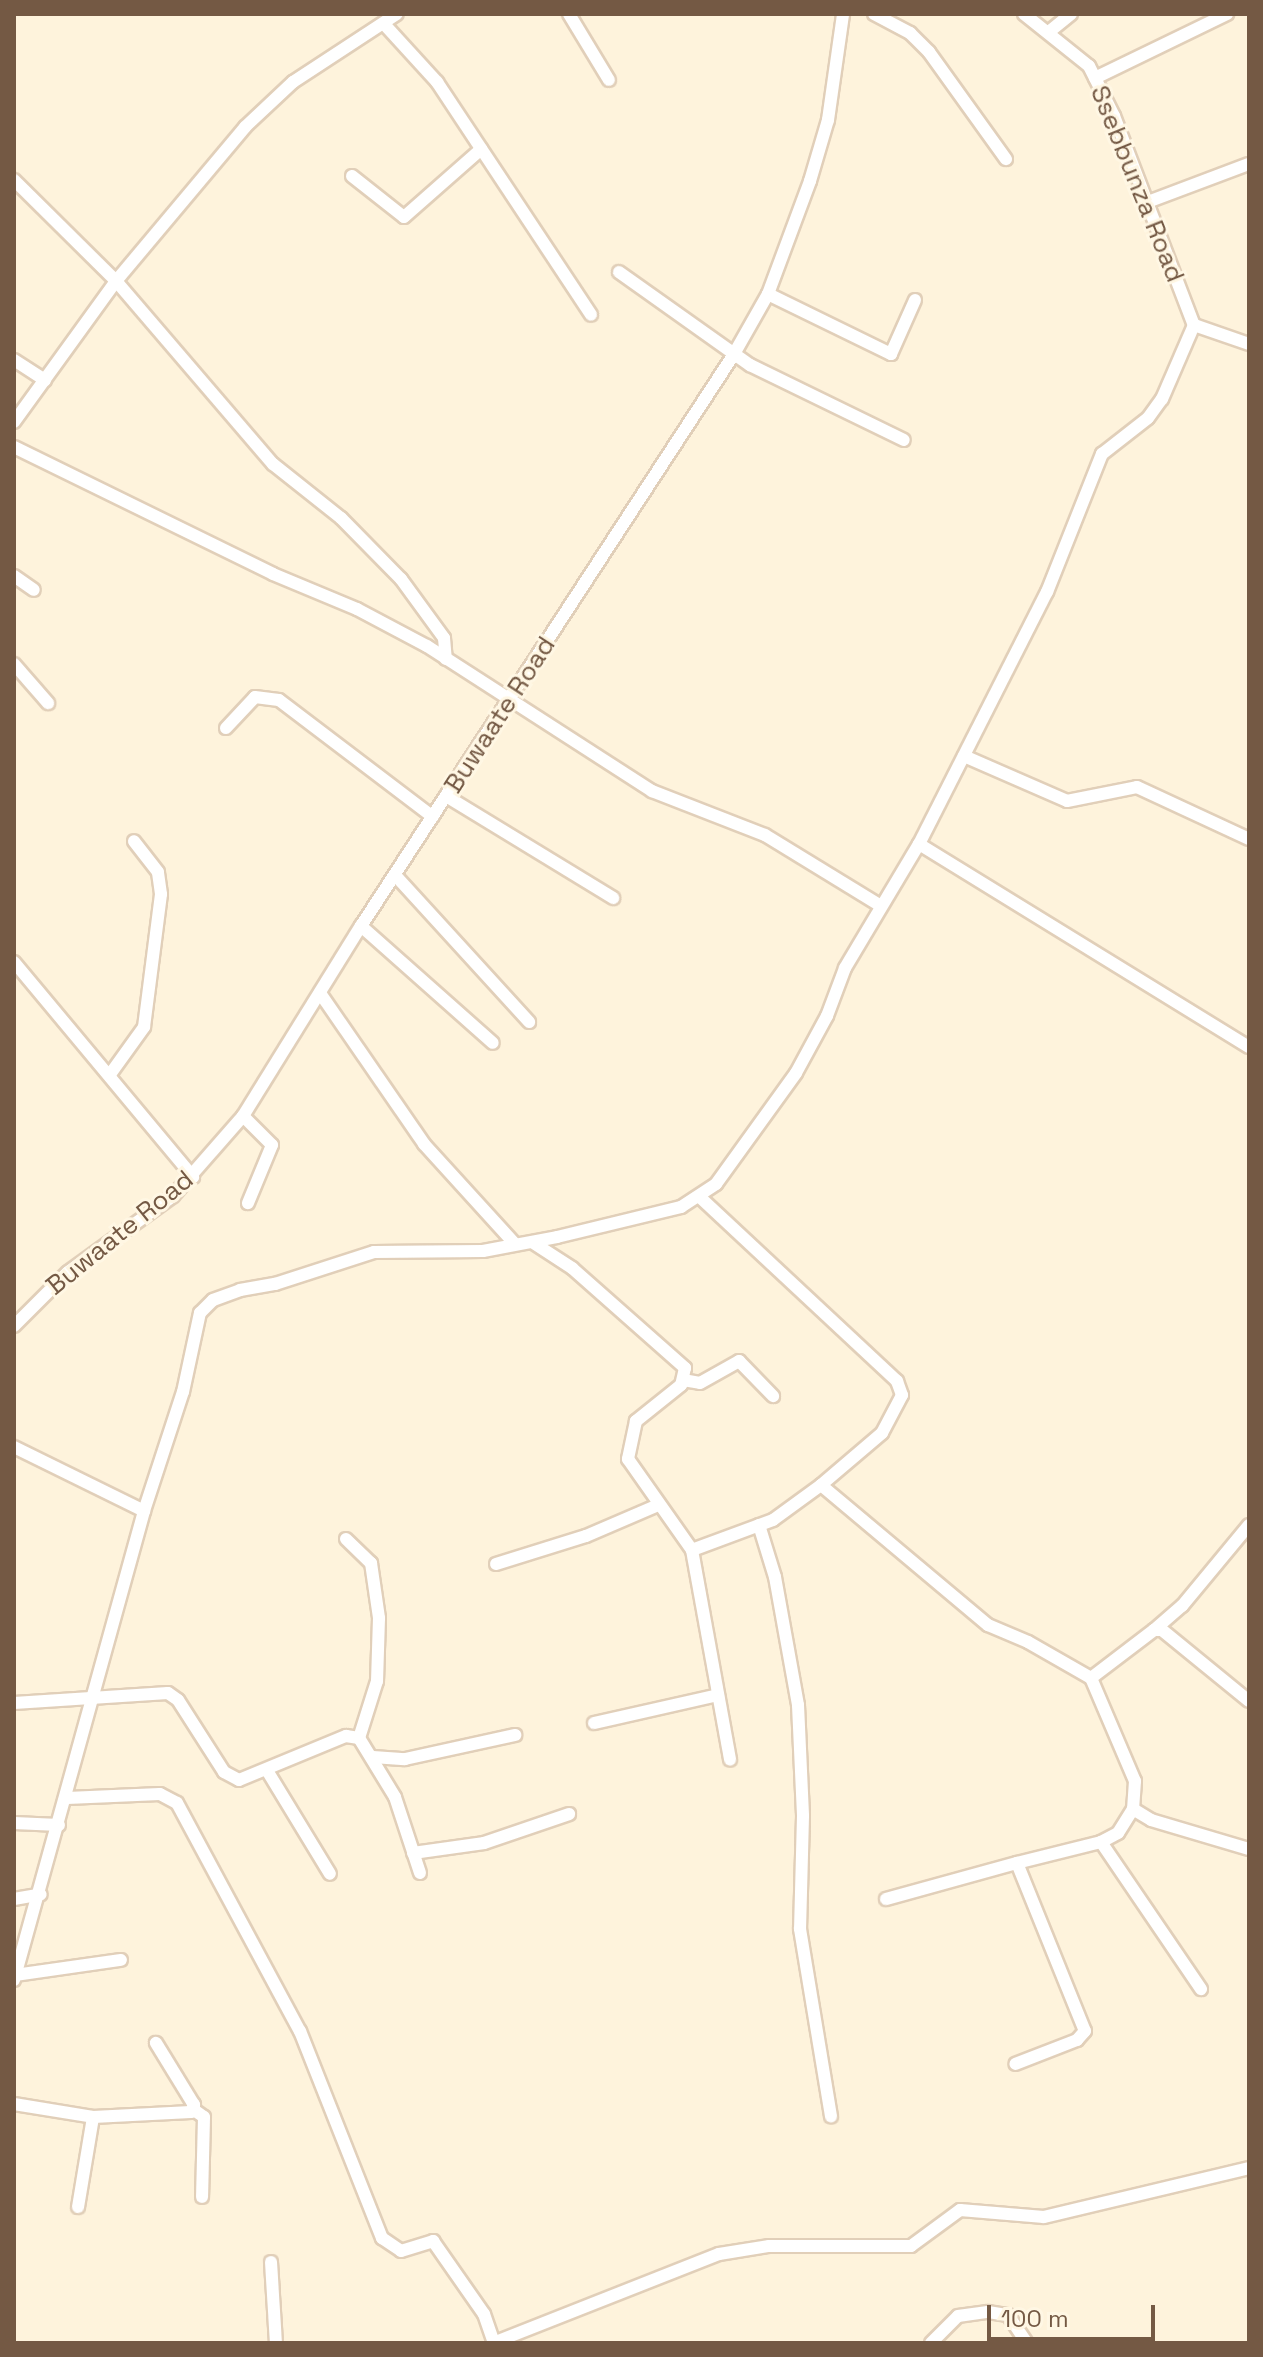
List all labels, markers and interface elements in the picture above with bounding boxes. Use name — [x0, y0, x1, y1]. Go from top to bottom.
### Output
street label: Ssebbunza Road — [1083, 81, 1191, 287]
street label: Buwaate Road — [438, 631, 562, 799]
street label: Buwaate Road — [40, 1164, 200, 1302]
scale bar — [991, 2289, 1159, 2339]
text: 100 m — [1001, 2303, 1069, 2334]

